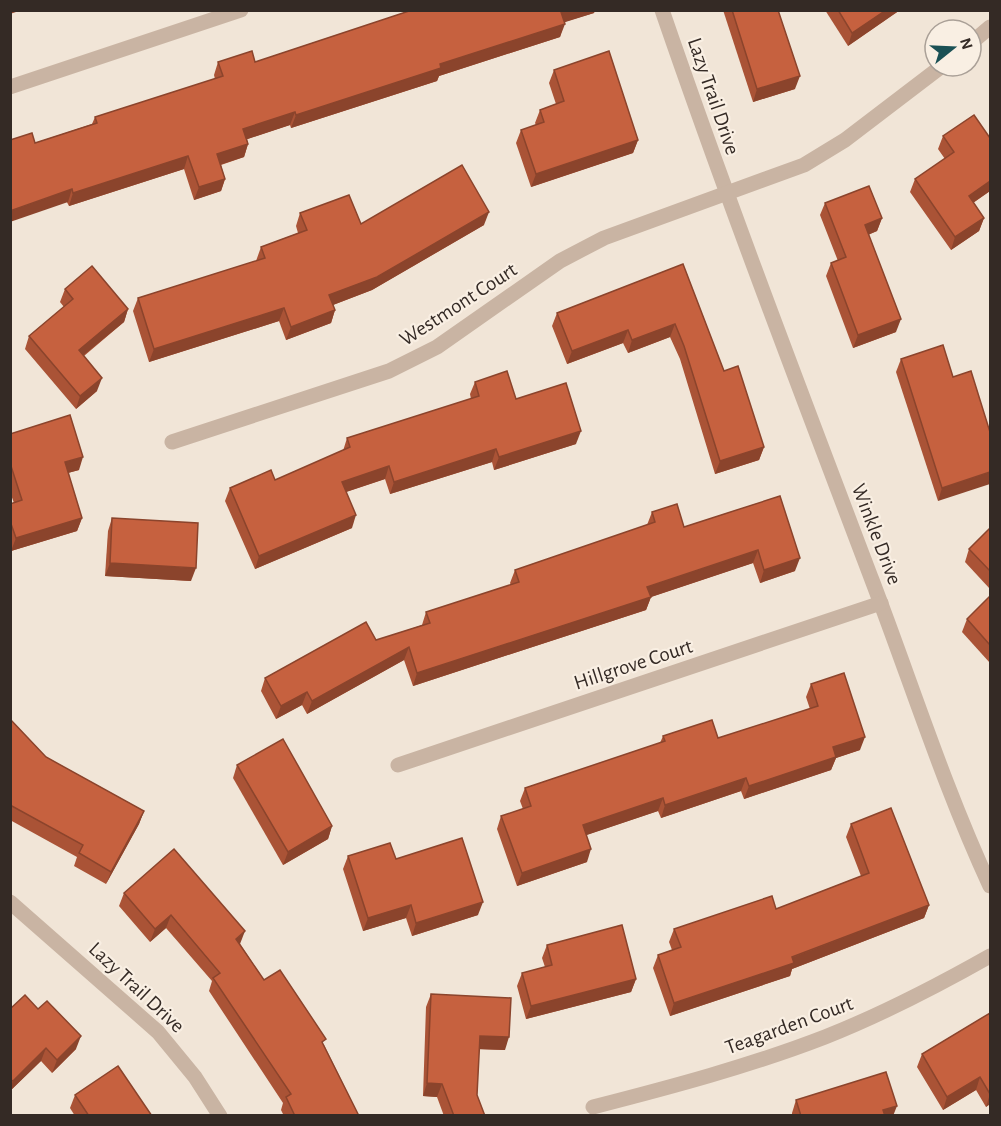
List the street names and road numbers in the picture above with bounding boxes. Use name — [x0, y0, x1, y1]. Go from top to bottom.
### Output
street label: Lazy Trail Drive — [684, 35, 743, 157]
street label: Westmont Court — [396, 259, 521, 350]
street label: Winkle Drive — [848, 481, 905, 588]
street label: Hillgrove Court — [571, 635, 695, 694]
street label: Lazy Trail Drive — [85, 938, 188, 1037]
street label: Teagarden Court — [723, 993, 856, 1058]

